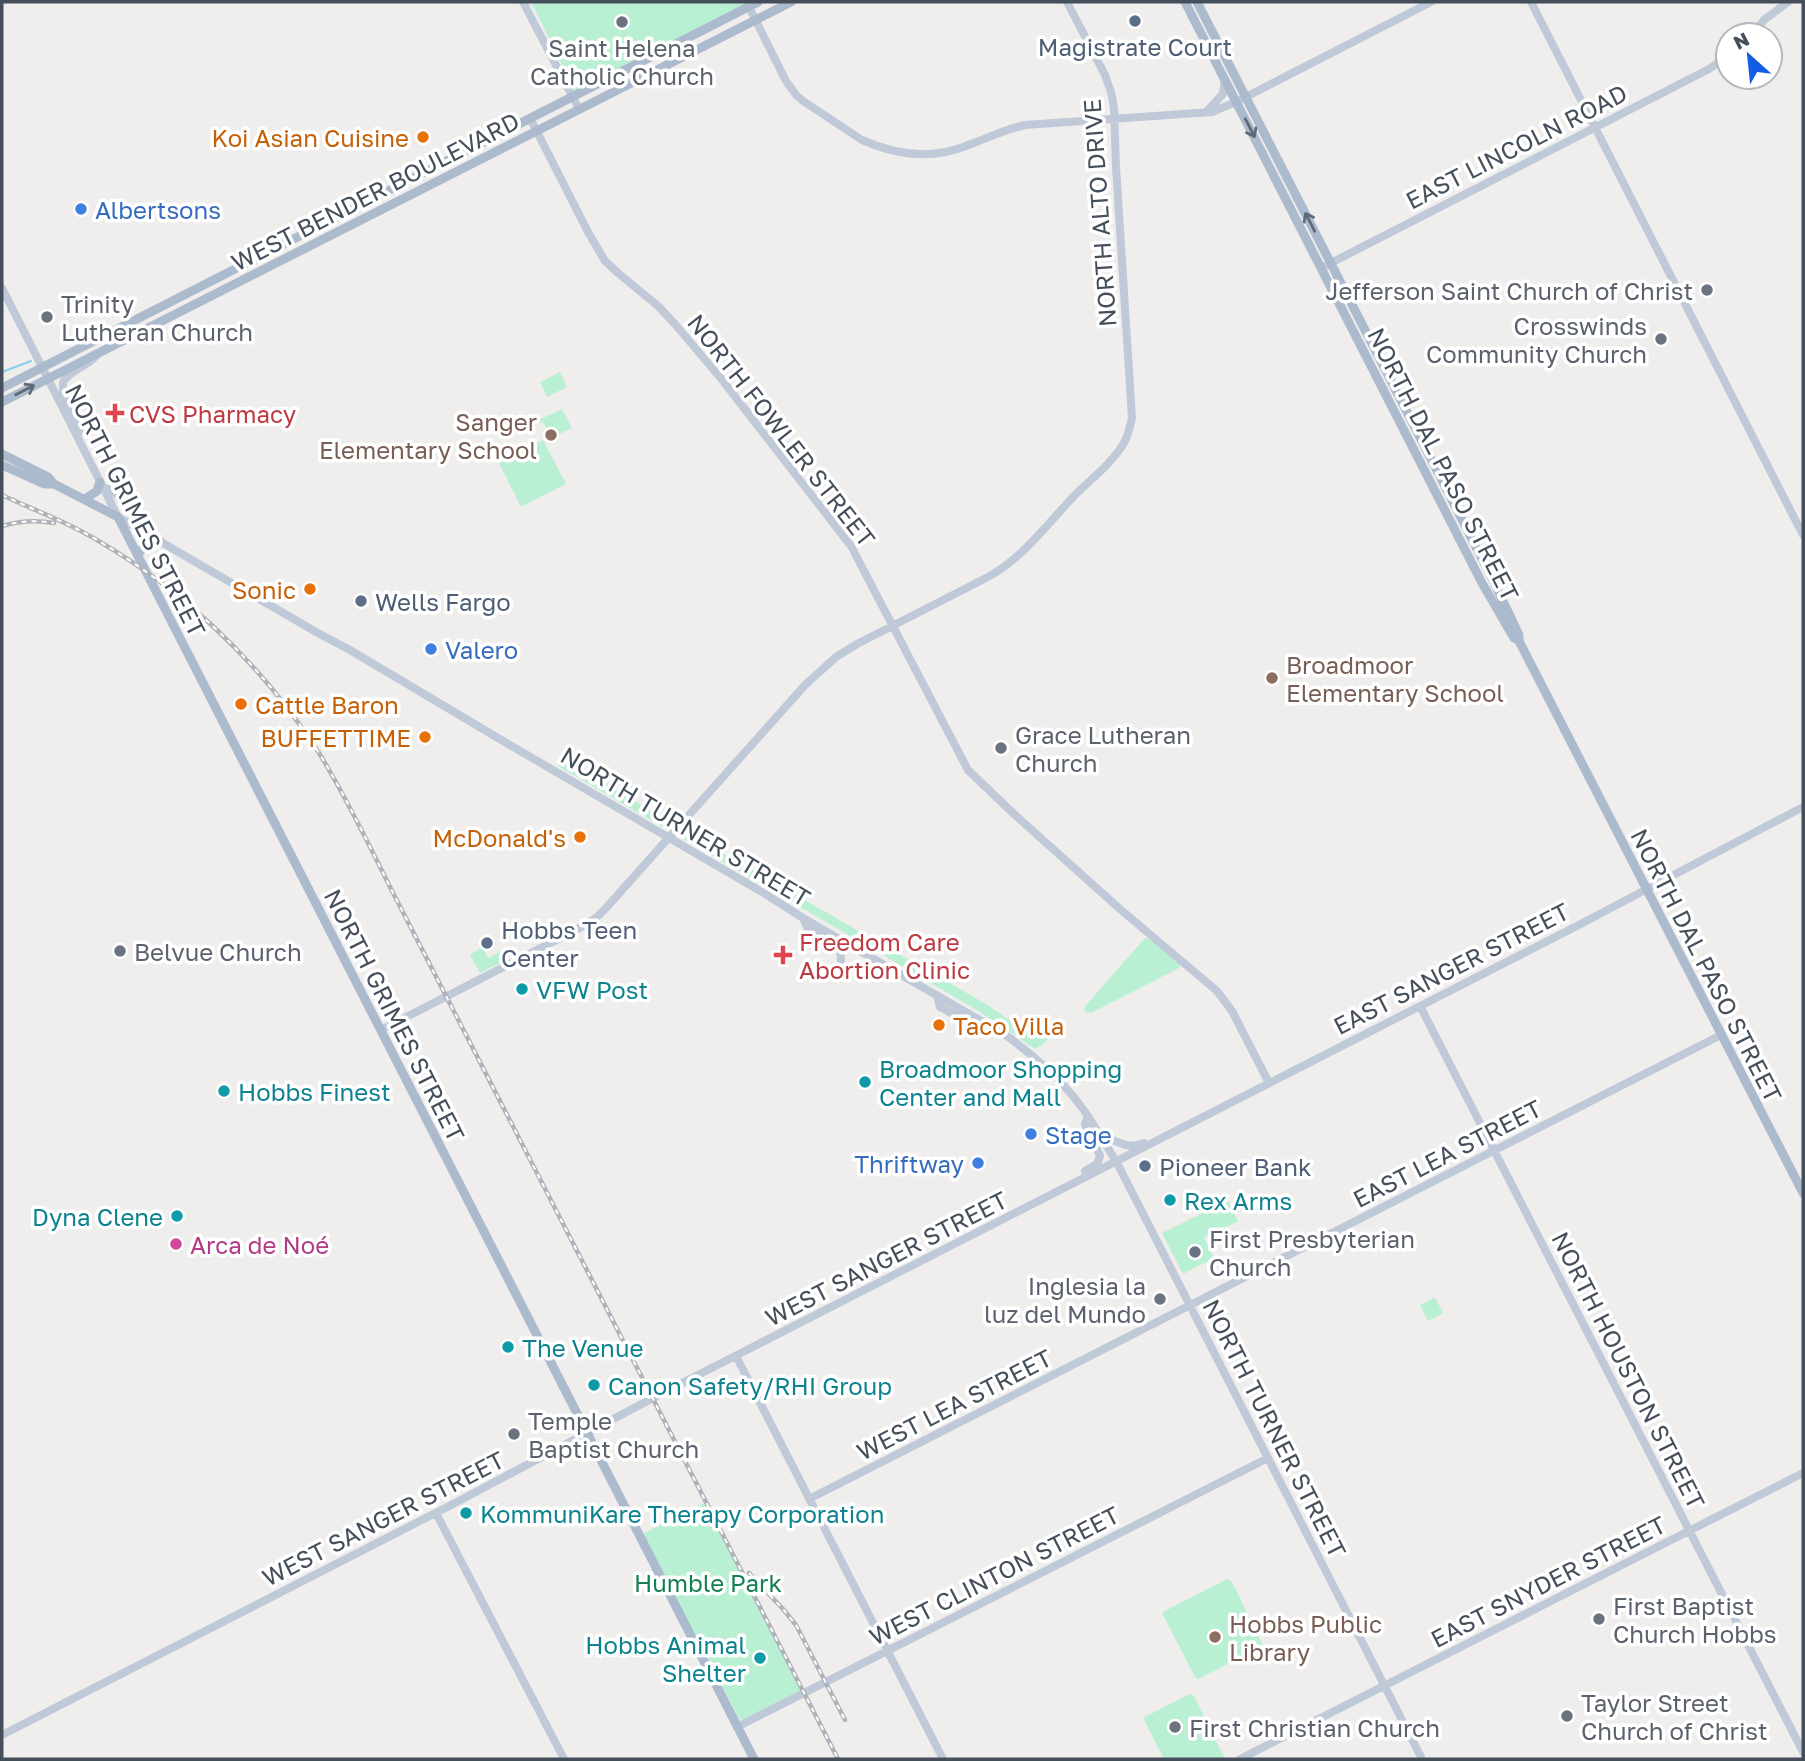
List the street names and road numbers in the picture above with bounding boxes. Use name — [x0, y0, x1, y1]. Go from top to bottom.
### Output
street label: EAST LINCOLN ROAD — [1401, 78, 1631, 214]
street label: NORTH ALTO DRIVE — [1077, 98, 1121, 328]
street label: WEST BENDER BOULEVARD — [226, 106, 524, 276]
street label: NORTH FOWLER STREET — [682, 308, 882, 552]
street label: NORTH DAL PASO STREET — [1362, 323, 1526, 606]
street label: NORTH GRIMES STREET — [60, 379, 212, 641]
street label: NORTH TURNER STREET — [556, 740, 816, 912]
street label: NORTH DAL PASO STREET — [1625, 824, 1789, 1107]
street label: NORTH GRIMES STREET — [319, 884, 471, 1146]
street label: EAST SANGER STREET — [1328, 896, 1574, 1040]
street label: EAST LEA STREET — [1348, 1093, 1546, 1213]
street label: WEST SANGER STREET — [760, 1184, 1012, 1332]
street label: NORTH HOUSTON STREET — [1546, 1227, 1712, 1513]
street label: NORTH TURNER STREET — [1197, 1294, 1353, 1562]
street label: WEST LEA STREET — [852, 1342, 1056, 1466]
street label: WEST SANGER STREET — [257, 1444, 509, 1592]
street label: WEST CLINTON STREET — [864, 1499, 1124, 1651]
street label: EAST SNYDER STREET — [1426, 1509, 1670, 1653]

